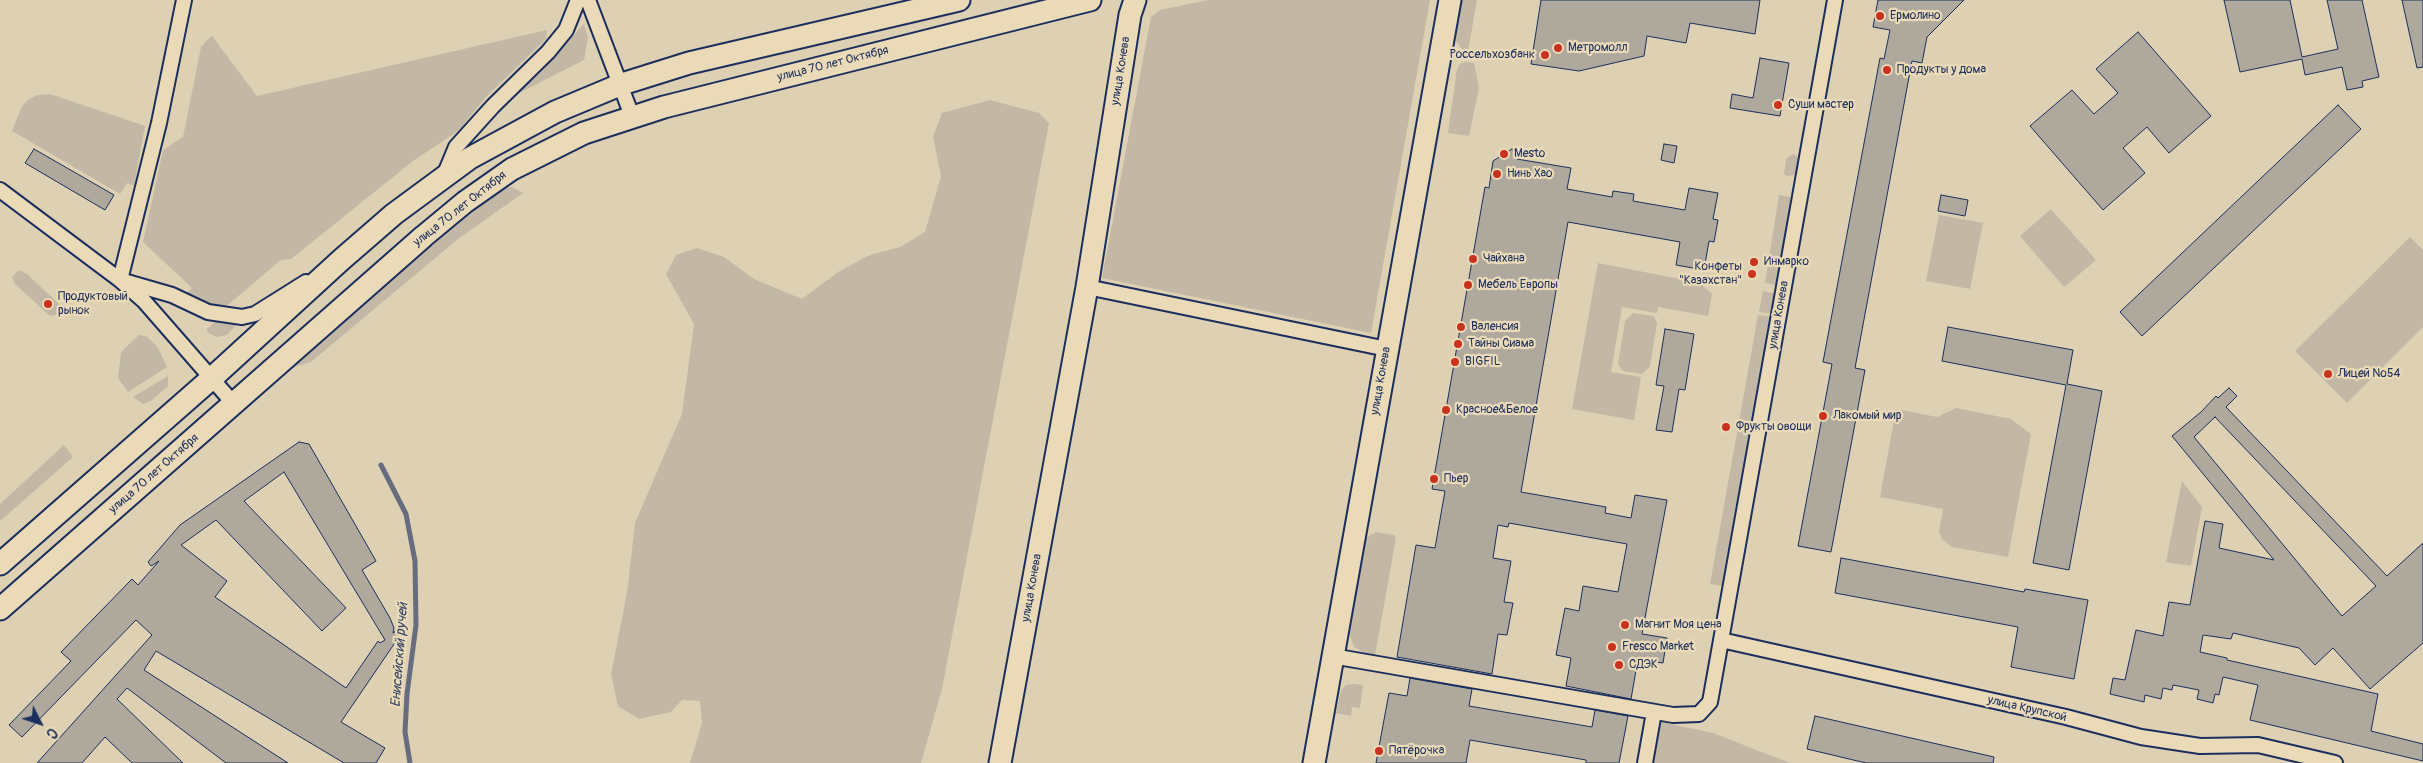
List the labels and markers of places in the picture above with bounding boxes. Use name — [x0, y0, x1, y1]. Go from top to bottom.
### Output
place label: Ермолино — [1890, 9, 1940, 23]
marker: Ермолино — [1874, 10, 1886, 22]
place label: Метромолл — [1568, 41, 1628, 55]
marker: Метромолл — [1552, 42, 1564, 54]
place label: Россельхозбанк — [1450, 48, 1535, 62]
marker: Россельхозбанк — [1539, 49, 1551, 61]
place label: Продукты у дома — [1897, 63, 1986, 77]
marker: Продукты у дома — [1881, 64, 1893, 76]
place label: Суши мастер — [1788, 98, 1854, 112]
marker: Суши мастер — [1772, 99, 1784, 111]
place label: Mesto — [1514, 147, 1545, 161]
marker: Mesto — [1498, 148, 1510, 160]
place label: Нинь Хао — [1507, 167, 1553, 181]
marker: Нинь Хао — [1491, 168, 1503, 180]
place label: Чайхана — [1483, 252, 1525, 266]
marker: Чайхана — [1467, 253, 1479, 265]
place label: Инмарко — [1764, 255, 1809, 269]
marker: Инмарко — [1748, 256, 1760, 268]
place label: Конфеты "Казахстан" — [1679, 260, 1742, 288]
marker: Конфеты "Казахстан" — [1746, 268, 1758, 280]
place label: Мебель Европы — [1478, 278, 1558, 292]
marker: Мебель Европы — [1462, 279, 1474, 291]
place label: Продуктовый рынок — [58, 290, 128, 318]
marker: Продуктовый рынок — [42, 298, 54, 310]
place label: Валенсия — [1471, 320, 1519, 334]
marker: Валенсия — [1455, 321, 1467, 333]
place label: Тайны Сиама — [1468, 337, 1534, 351]
marker: Тайны Сиама — [1452, 338, 1464, 350]
place label: BIGFIL — [1465, 355, 1501, 369]
marker: BIGFIL — [1449, 356, 1461, 368]
place label: Лицей №54 — [2338, 367, 2400, 381]
marker: Лицей №54 — [2322, 368, 2334, 380]
place label: Красное&Белое — [1456, 403, 1538, 417]
marker: Красное&Белое — [1440, 404, 1452, 416]
place label: Лакомый мир — [1833, 409, 1901, 423]
marker: Лакомый мир — [1817, 410, 1829, 422]
place label: Фрукты овощи — [1736, 420, 1811, 434]
marker: Фрукты овощи — [1720, 421, 1732, 433]
place label: Пьер — [1444, 472, 1468, 486]
marker: Пьер — [1428, 473, 1440, 485]
place label: Магнит Моя цена — [1635, 618, 1722, 632]
marker: Магнит Моя цена — [1619, 619, 1631, 631]
place label: Fresco Market — [1622, 640, 1694, 654]
marker: Fresco Market — [1606, 641, 1618, 653]
place label: СДЭК — [1629, 658, 1658, 672]
marker: СДЭК — [1613, 659, 1625, 671]
place label: Пятёрочка — [1389, 744, 1444, 758]
marker: Пятёрочка — [1373, 745, 1385, 757]

